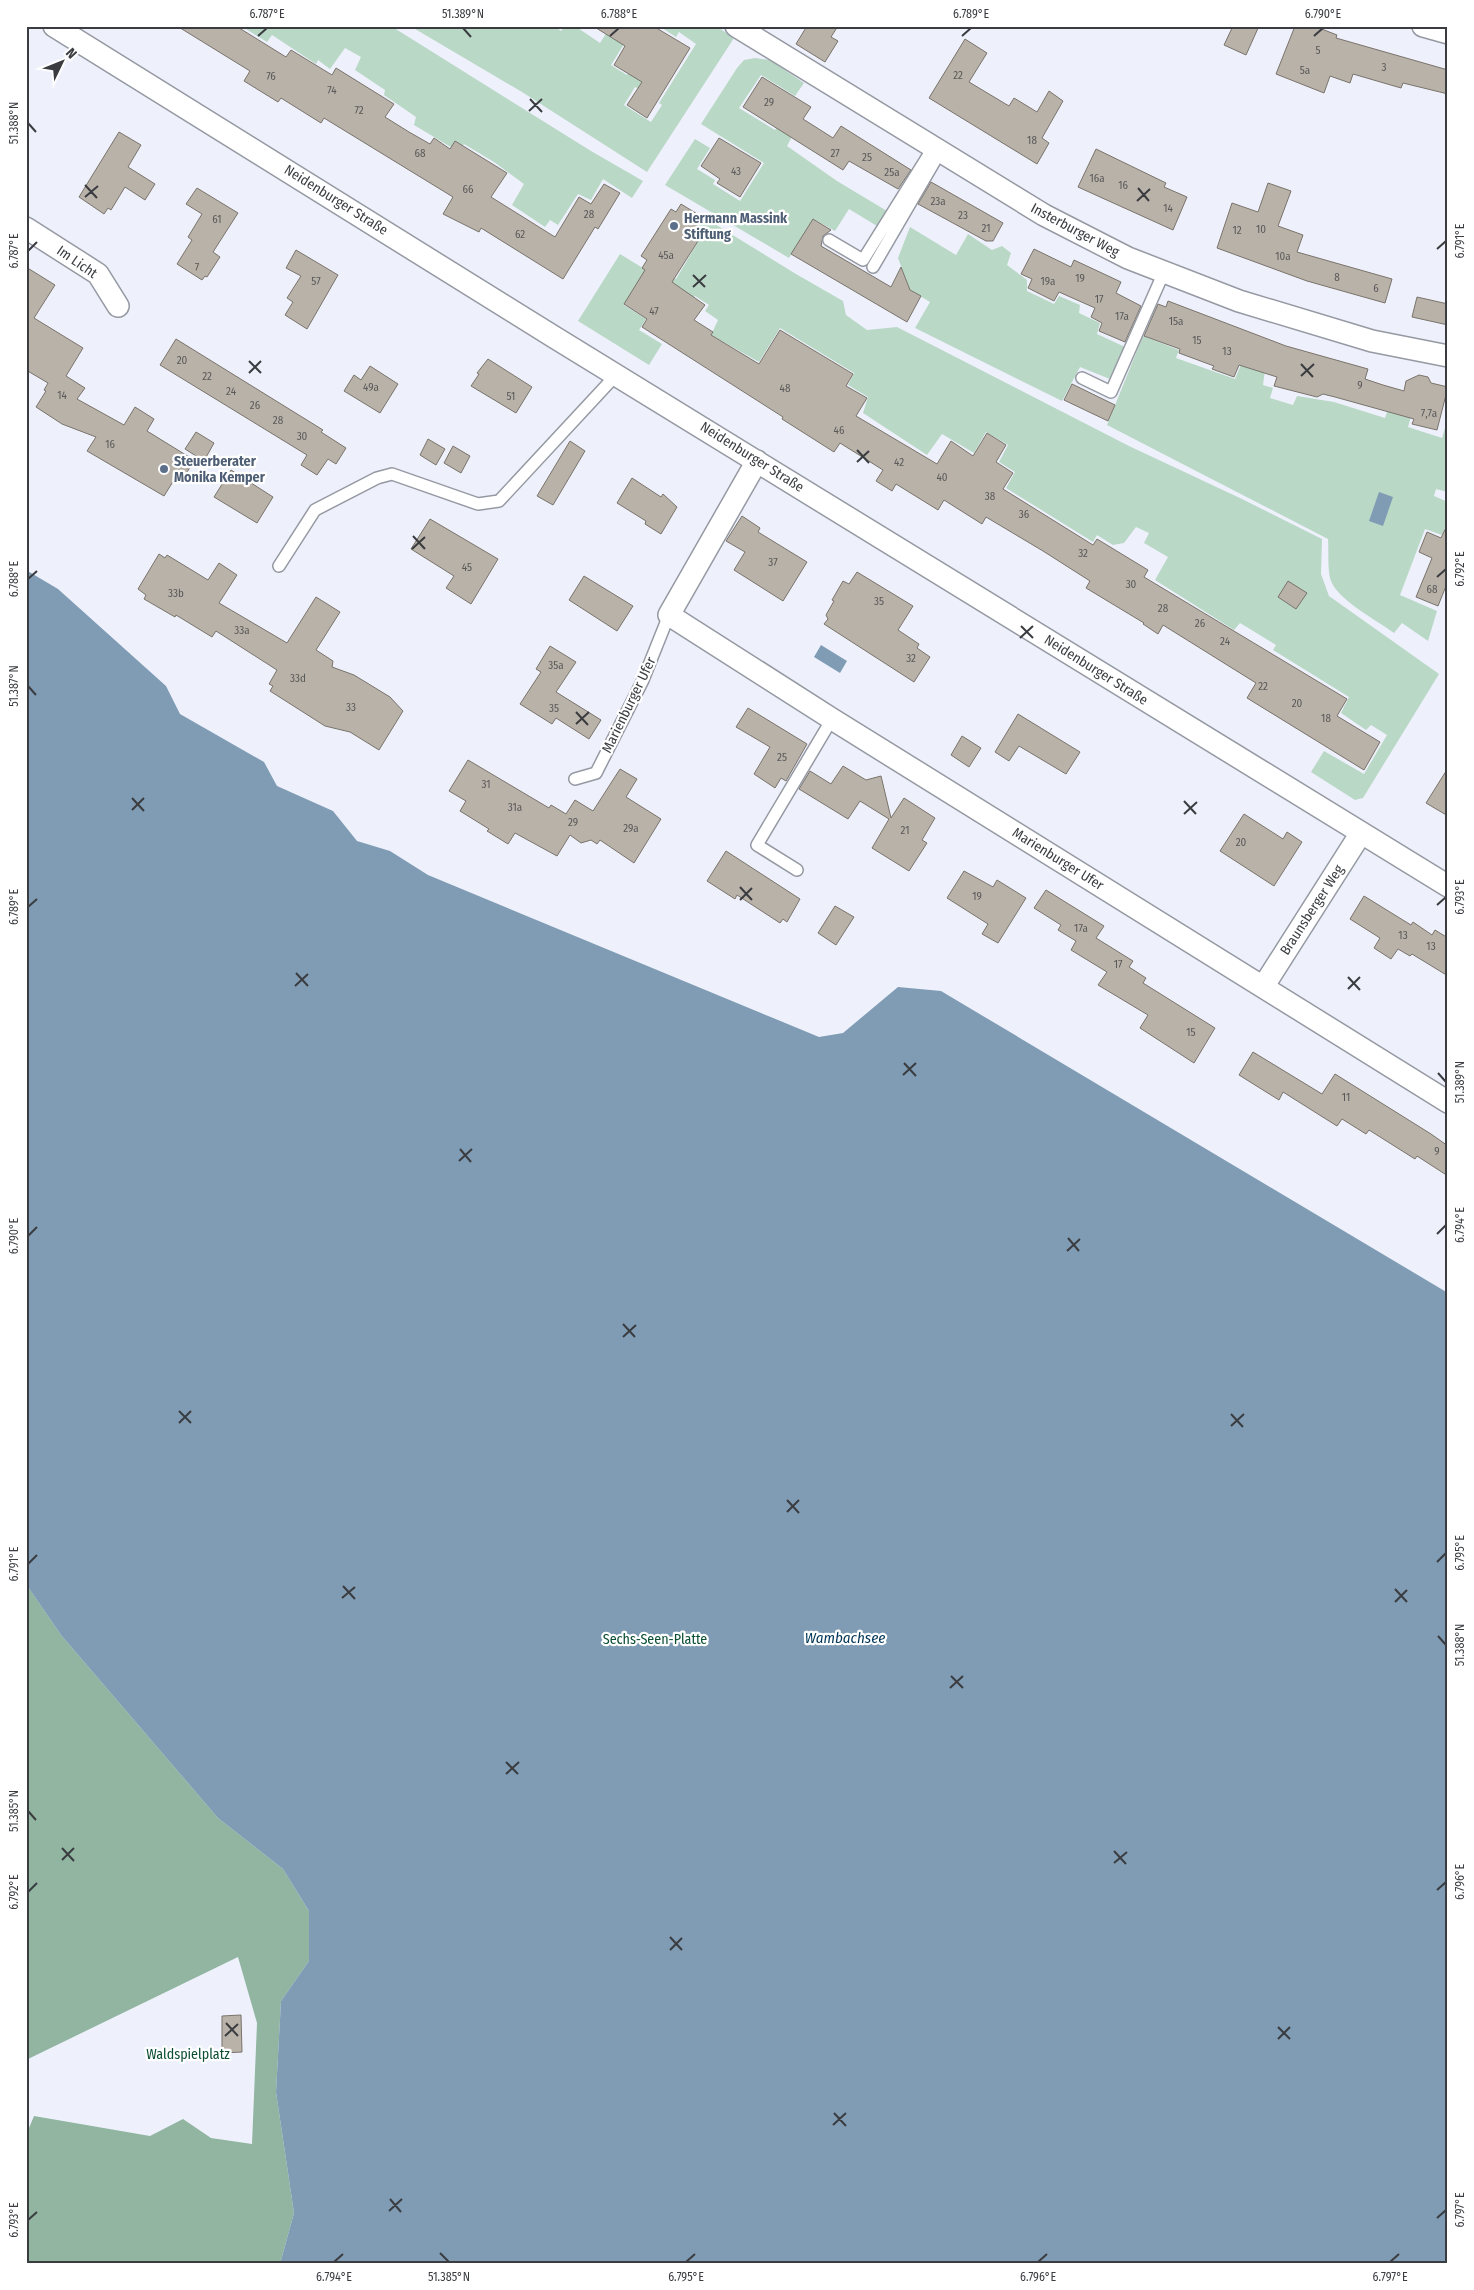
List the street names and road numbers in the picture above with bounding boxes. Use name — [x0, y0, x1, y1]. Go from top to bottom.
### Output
street label: Neidenburger Straße — [281, 161, 391, 239]
street label: Insterburger Weg — [1028, 200, 1123, 261]
street label: Im Licht — [54, 242, 101, 282]
street label: Neidenburger Straße — [697, 418, 807, 496]
street label: Neidenburger Straße — [1041, 631, 1151, 709]
street label: Marienburger Ufer — [598, 654, 660, 756]
street label: Marienburger Ufer — [1009, 824, 1107, 894]
street label: Braunsberger Weg — [1277, 861, 1348, 958]

